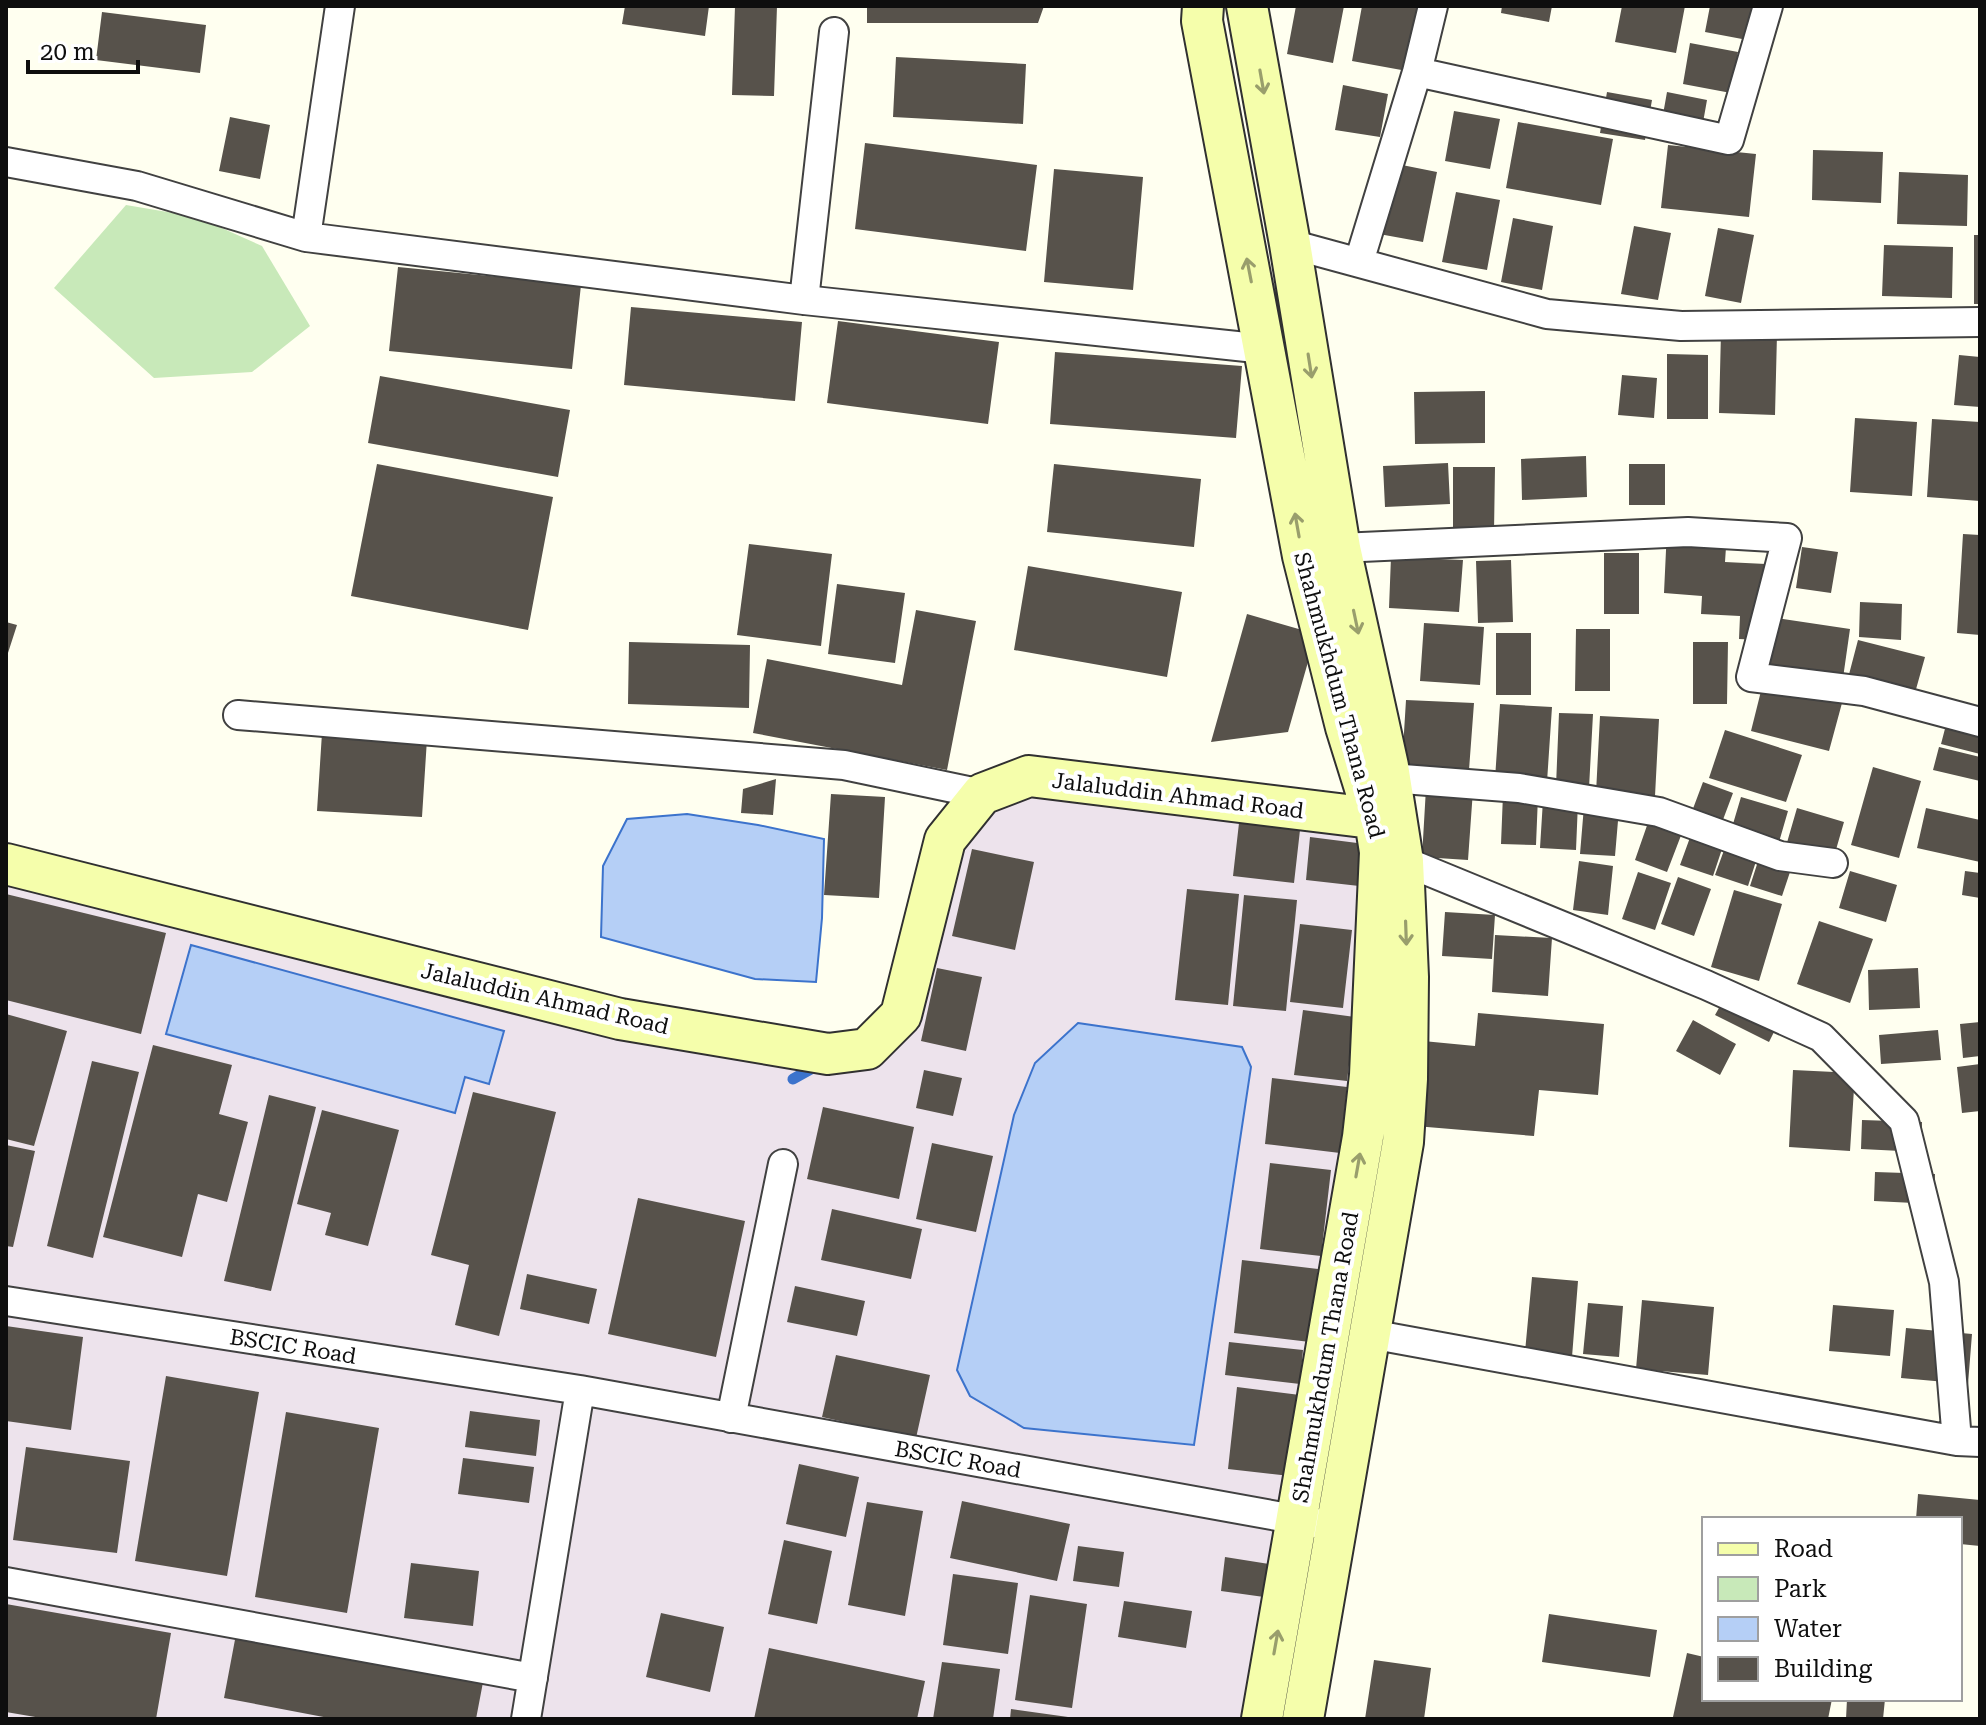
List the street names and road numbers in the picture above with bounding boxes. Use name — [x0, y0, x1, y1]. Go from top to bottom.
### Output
street label: Shahmukhdum Thana Road — [1289, 549, 1390, 841]
street label: Jalaluddin Ahmad Road — [1051, 768, 1305, 823]
street label: Jalaluddin Ahmad Road — [419, 958, 671, 1039]
street label: Shahmukhdum Thana Road — [1288, 1210, 1363, 1505]
street label: BSCIC Road — [228, 1324, 358, 1369]
street label: BSCIC Road — [893, 1436, 1023, 1483]

